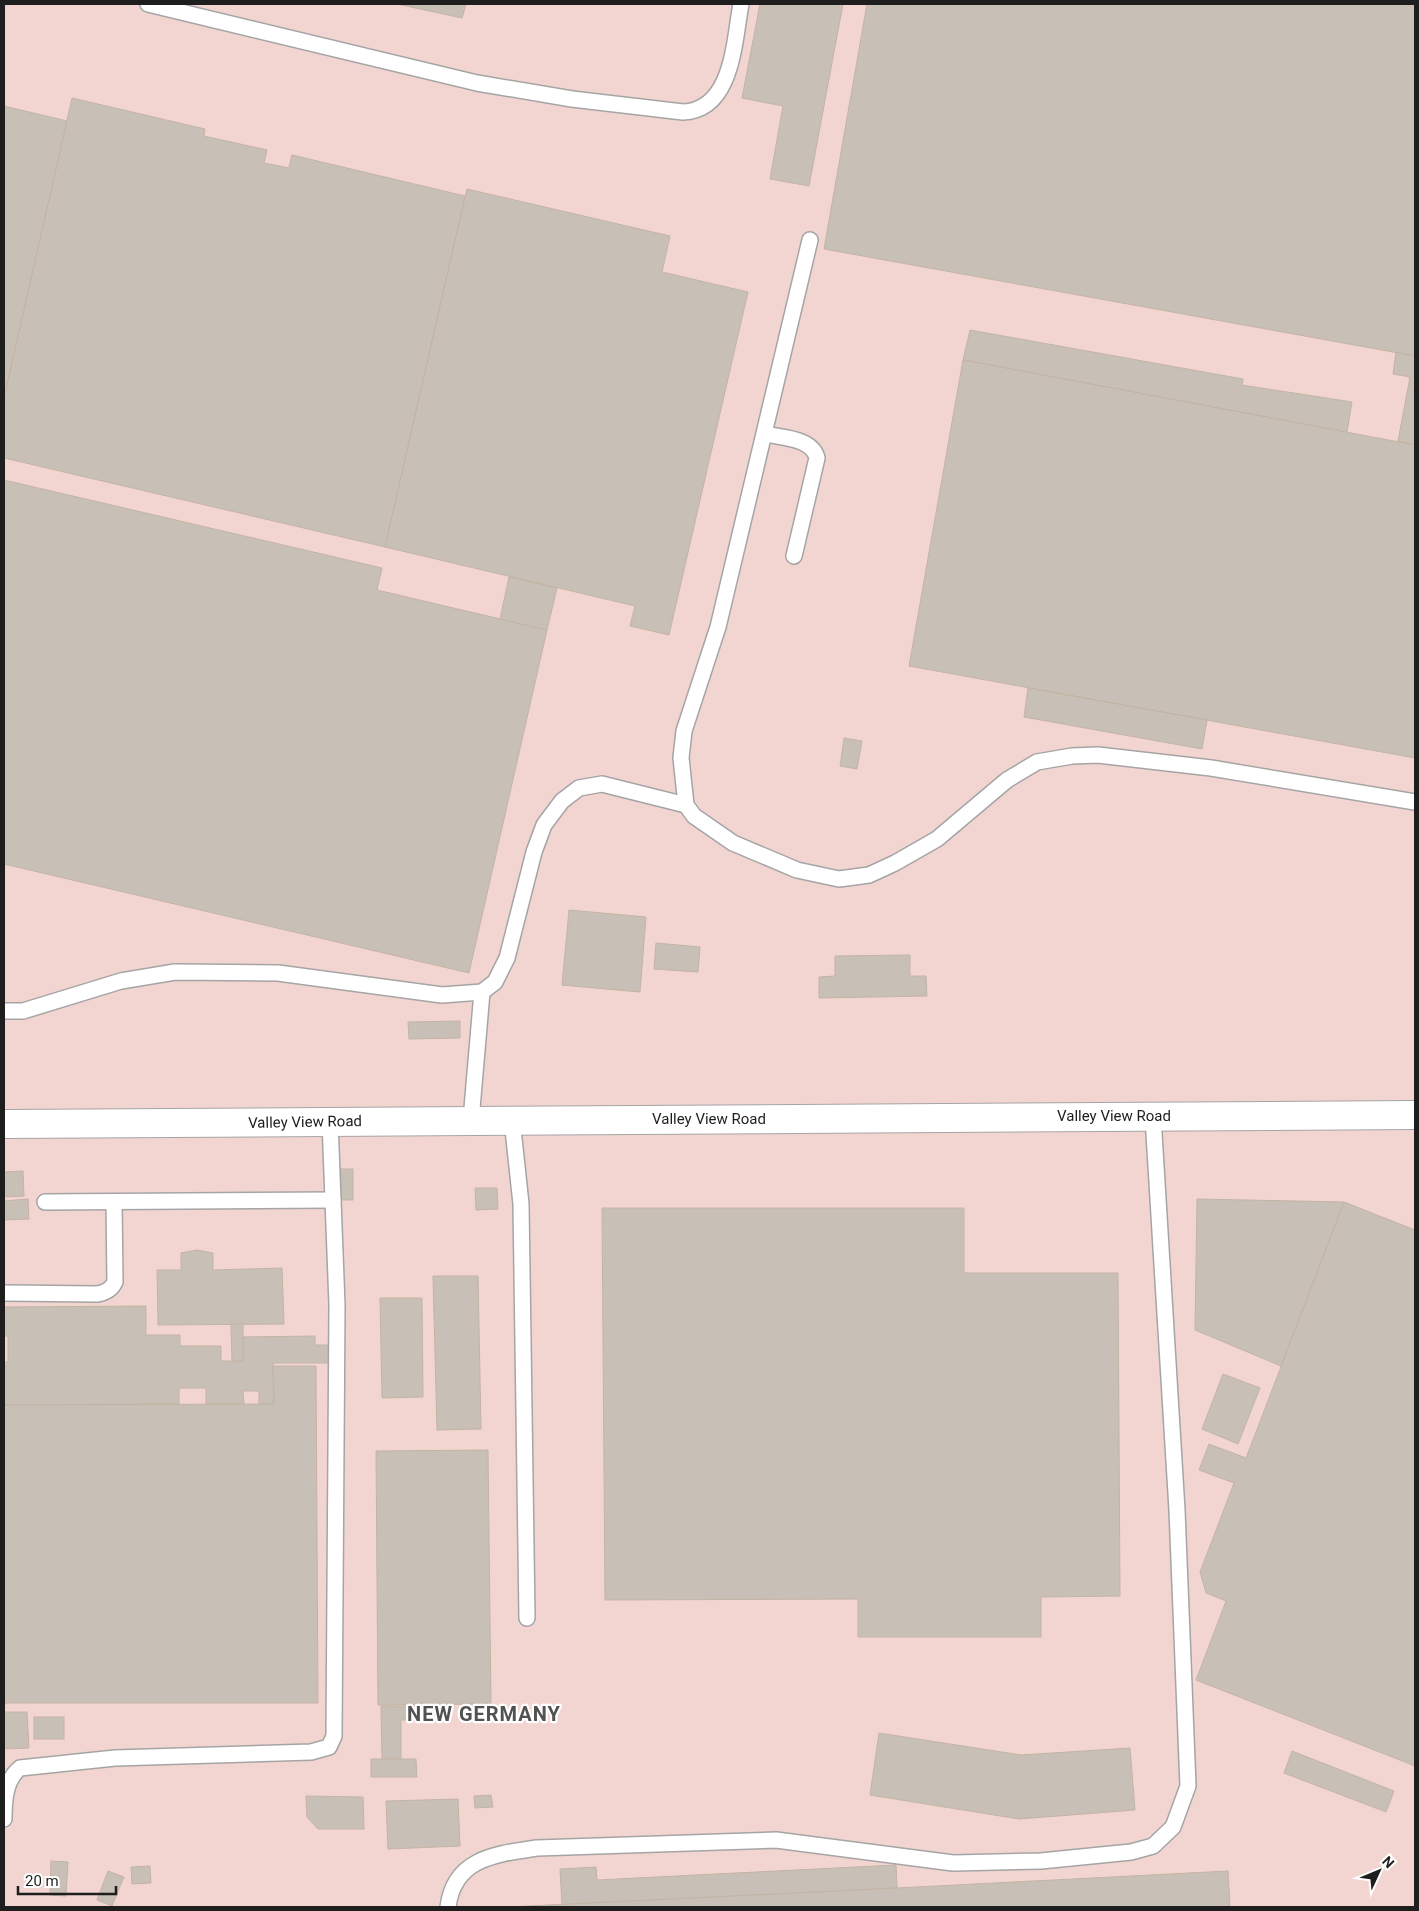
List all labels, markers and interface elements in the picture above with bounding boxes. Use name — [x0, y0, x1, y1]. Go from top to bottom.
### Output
street label: Valley View Road — [1057, 1107, 1171, 1125]
street label: Valley View Road — [652, 1110, 766, 1128]
street label: Valley View Road — [248, 1112, 362, 1132]
district label: NEW GERMANY — [407, 1702, 561, 1726]
north arrow — [1354, 1846, 1404, 1896]
text: N — [1379, 1853, 1398, 1871]
scale bar — [18, 1864, 115, 1896]
text: 20 m — [25, 1872, 59, 1890]

